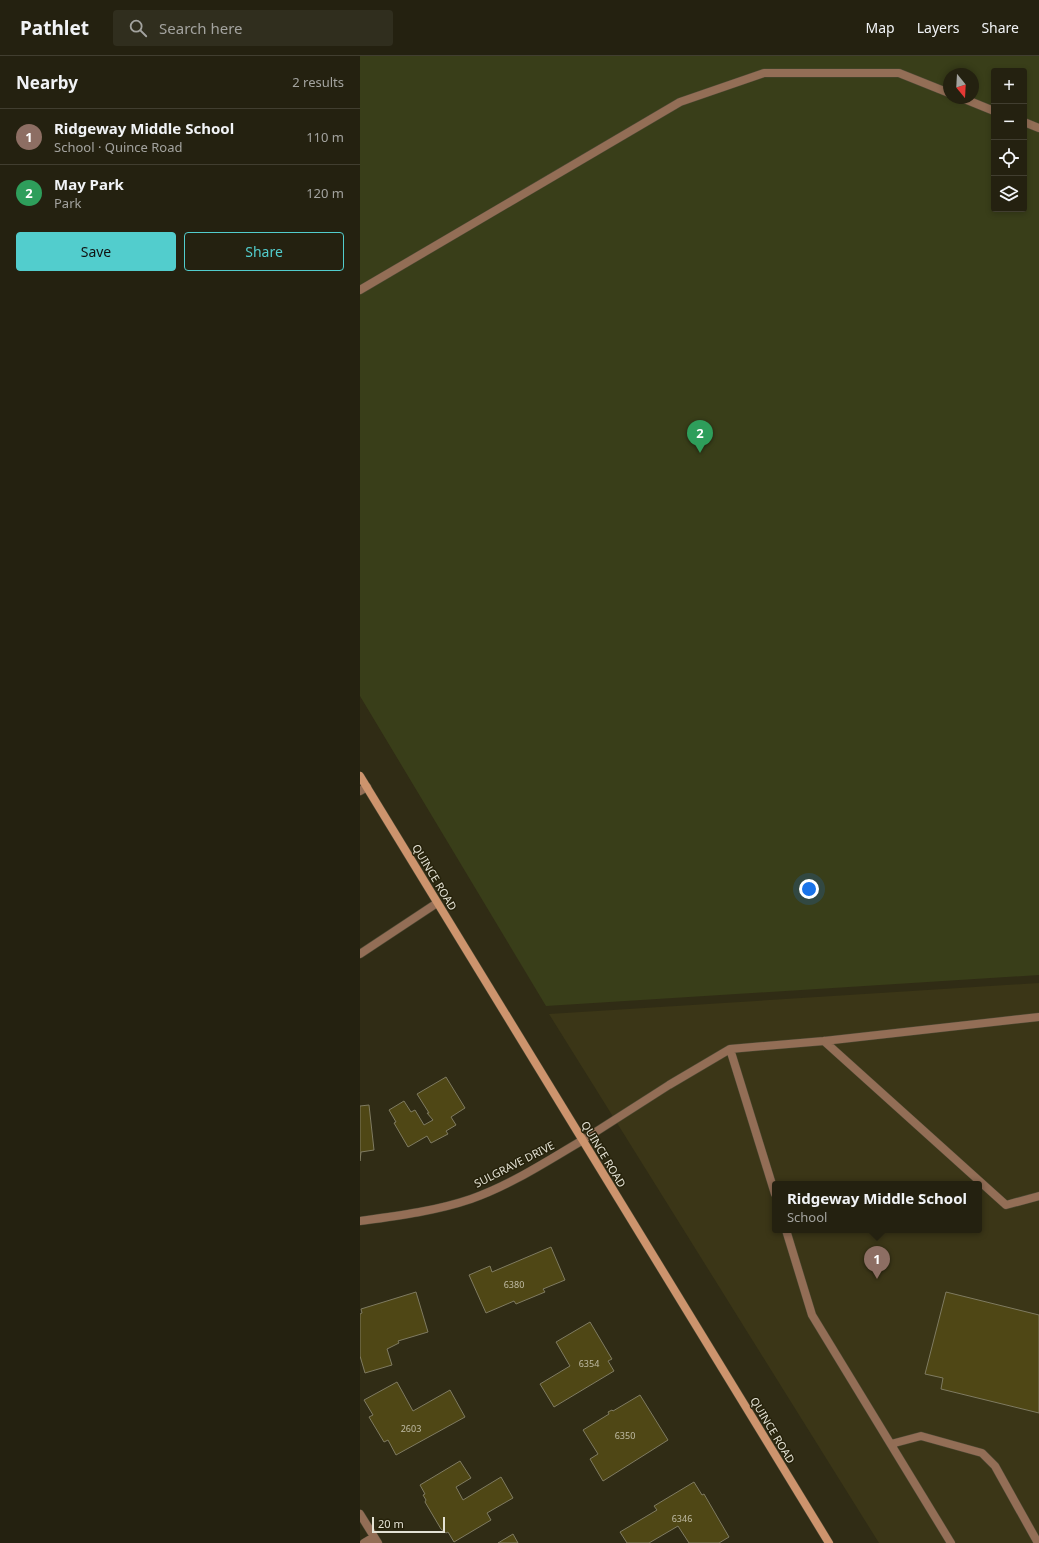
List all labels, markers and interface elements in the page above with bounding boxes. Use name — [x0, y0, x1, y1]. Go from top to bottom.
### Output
search box — [113, 10, 393, 46]
text: Pathlet — [20, 15, 89, 41]
icon: search — [127, 17, 149, 39]
text: Search here — [159, 18, 243, 38]
text: Map — [866, 18, 895, 37]
text: Layers — [917, 18, 959, 37]
text: Share — [981, 18, 1019, 37]
north arrow — [943, 68, 979, 104]
map controls — [991, 68, 1027, 212]
button: + — [991, 68, 1027, 104]
text: Nearby — [16, 71, 78, 94]
text: 2 results — [292, 73, 344, 91]
button: − — [991, 104, 1027, 140]
text: Ridgeway Middle School — [54, 118, 234, 138]
text: 1 — [25, 128, 33, 146]
text: 110 m — [306, 128, 344, 146]
text: School · Quince Road — [54, 138, 183, 156]
button: locate — [991, 140, 1027, 176]
text: May Park — [54, 174, 124, 194]
button: layers — [991, 176, 1027, 212]
text: 2 — [25, 184, 33, 202]
text: 120 m — [306, 184, 344, 202]
text: Park — [54, 194, 81, 212]
button: Save — [16, 232, 176, 271]
button: Share — [184, 232, 344, 271]
pin: 2 — [687, 420, 713, 453]
street label: QUINCE ROAD — [409, 841, 461, 913]
your location — [799, 879, 819, 899]
street label: QUINCE ROAD — [578, 1118, 630, 1190]
street label: SULGRAVE DRIVE — [471, 1137, 557, 1191]
popup — [772, 1181, 982, 1233]
text: Ridgeway Middle School — [787, 1188, 967, 1208]
text: School — [787, 1208, 827, 1226]
pin: 1 — [864, 1246, 890, 1279]
house number: 6380 — [504, 1278, 524, 1291]
house number: 6354 — [579, 1357, 599, 1370]
street label: QUINCE ROAD — [747, 1394, 799, 1466]
house number: 2603 — [401, 1422, 421, 1435]
house number: 6350 — [615, 1429, 635, 1442]
house number: 6346 — [672, 1512, 692, 1525]
scale bar — [372, 1515, 445, 1534]
text: 20 m — [378, 1516, 404, 1531]

